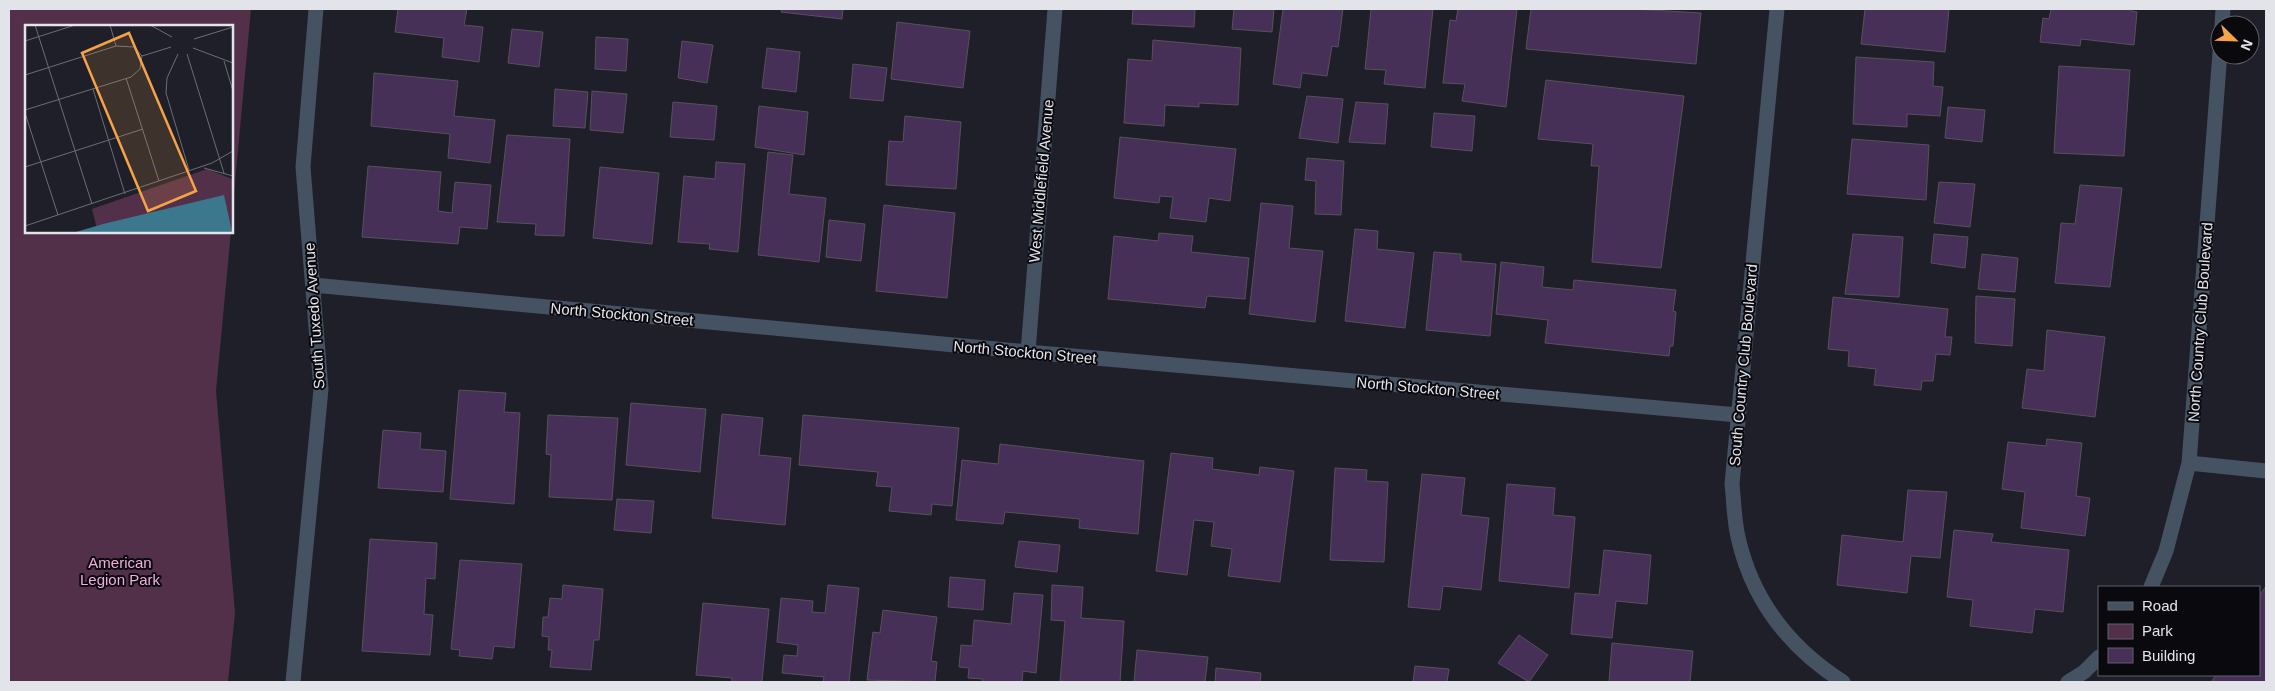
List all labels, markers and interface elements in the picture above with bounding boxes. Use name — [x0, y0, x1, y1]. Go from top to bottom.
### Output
north arrow — [2210, 15, 2260, 65]
inset map — [25, 25, 232, 232]
text: N — [2238, 37, 2256, 53]
street label: West Middlefield Avenue — [1025, 99, 1057, 263]
street label: North Country Club Boulevard — [2185, 222, 2215, 422]
street label: South Tuxedo Avenue — [300, 242, 328, 390]
street label: South Country Club Boulevard — [1726, 263, 1760, 467]
street label: North Stockton Street — [550, 299, 695, 329]
street label: North Stockton Street — [953, 337, 1098, 367]
street label: North Stockton Street — [1356, 373, 1501, 403]
park label: American Legion Park — [80, 554, 161, 588]
legend — [2098, 586, 2260, 676]
text: Road — [2142, 597, 2178, 614]
text: Park — [2142, 622, 2173, 639]
text: Building — [2142, 647, 2195, 664]

